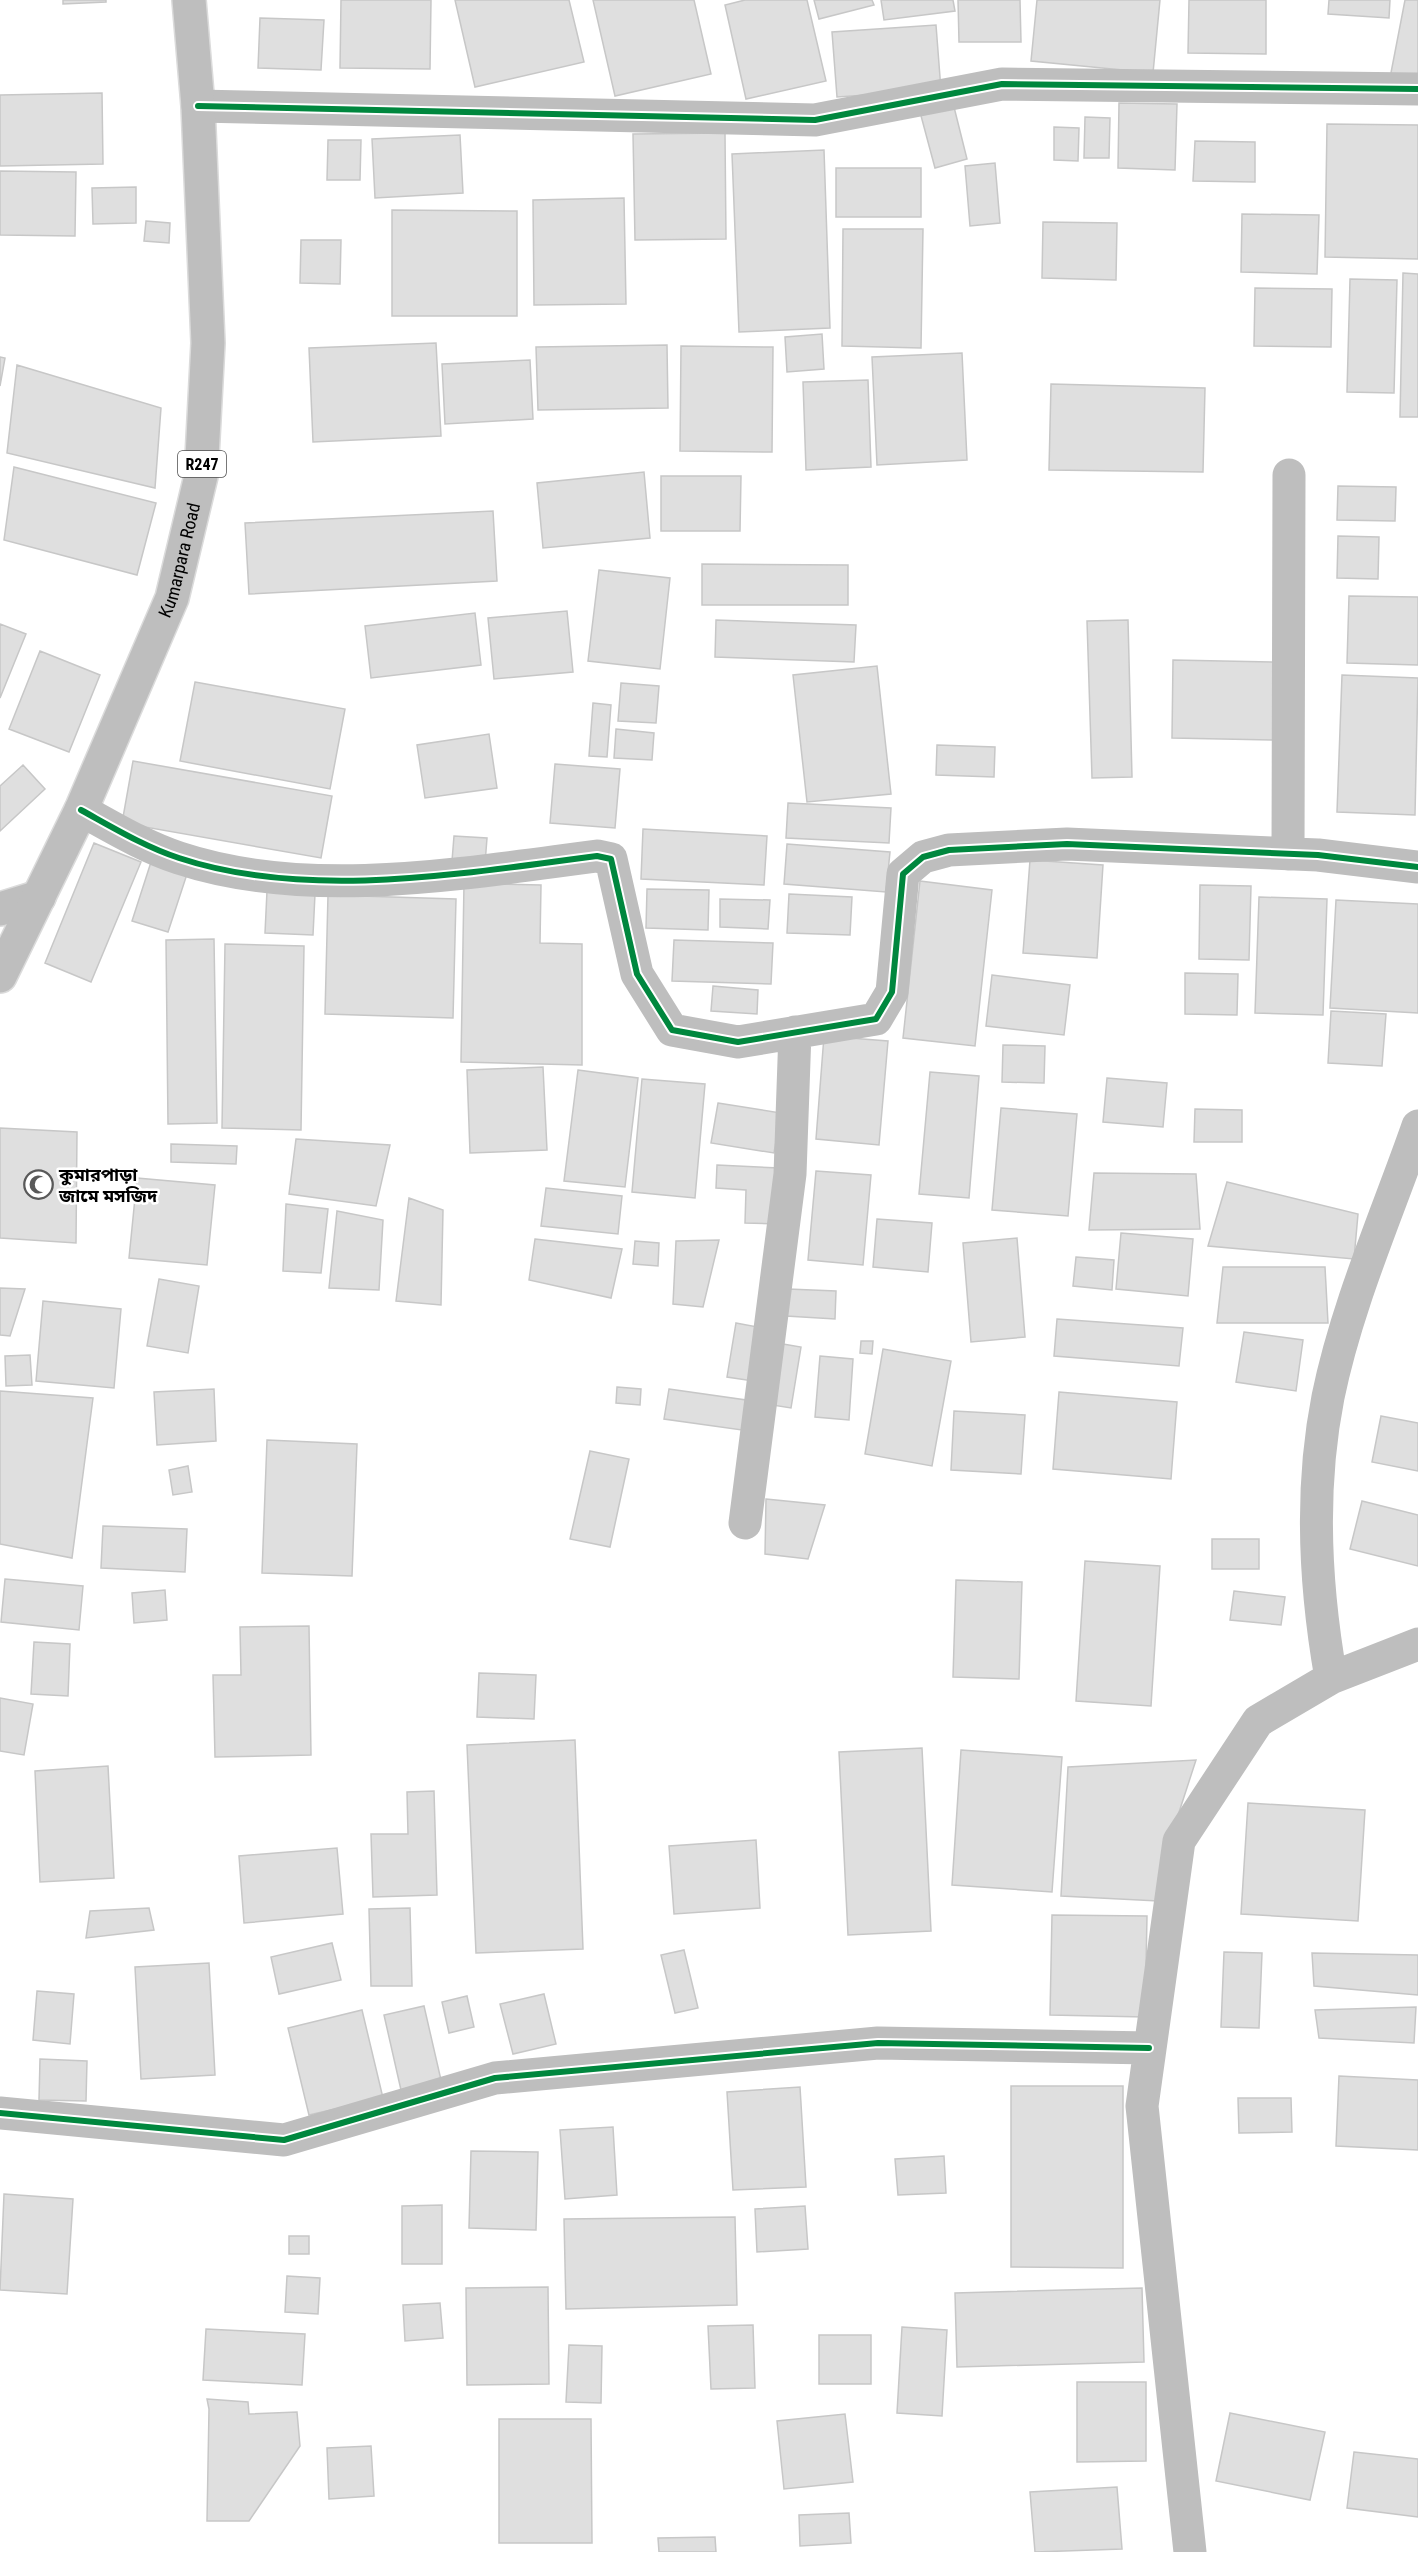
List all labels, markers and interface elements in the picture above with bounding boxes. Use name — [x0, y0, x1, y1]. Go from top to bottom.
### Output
road number: R247 — [178, 451, 226, 477]
street label: Kumarpara Road — [154, 501, 204, 621]
place label: কুমারপাড়া জামে মসজিদ — [58, 1164, 158, 1206]
mosque icon: কুমারপাড়া জামে মসজিদ — [22, 1169, 54, 1201]

